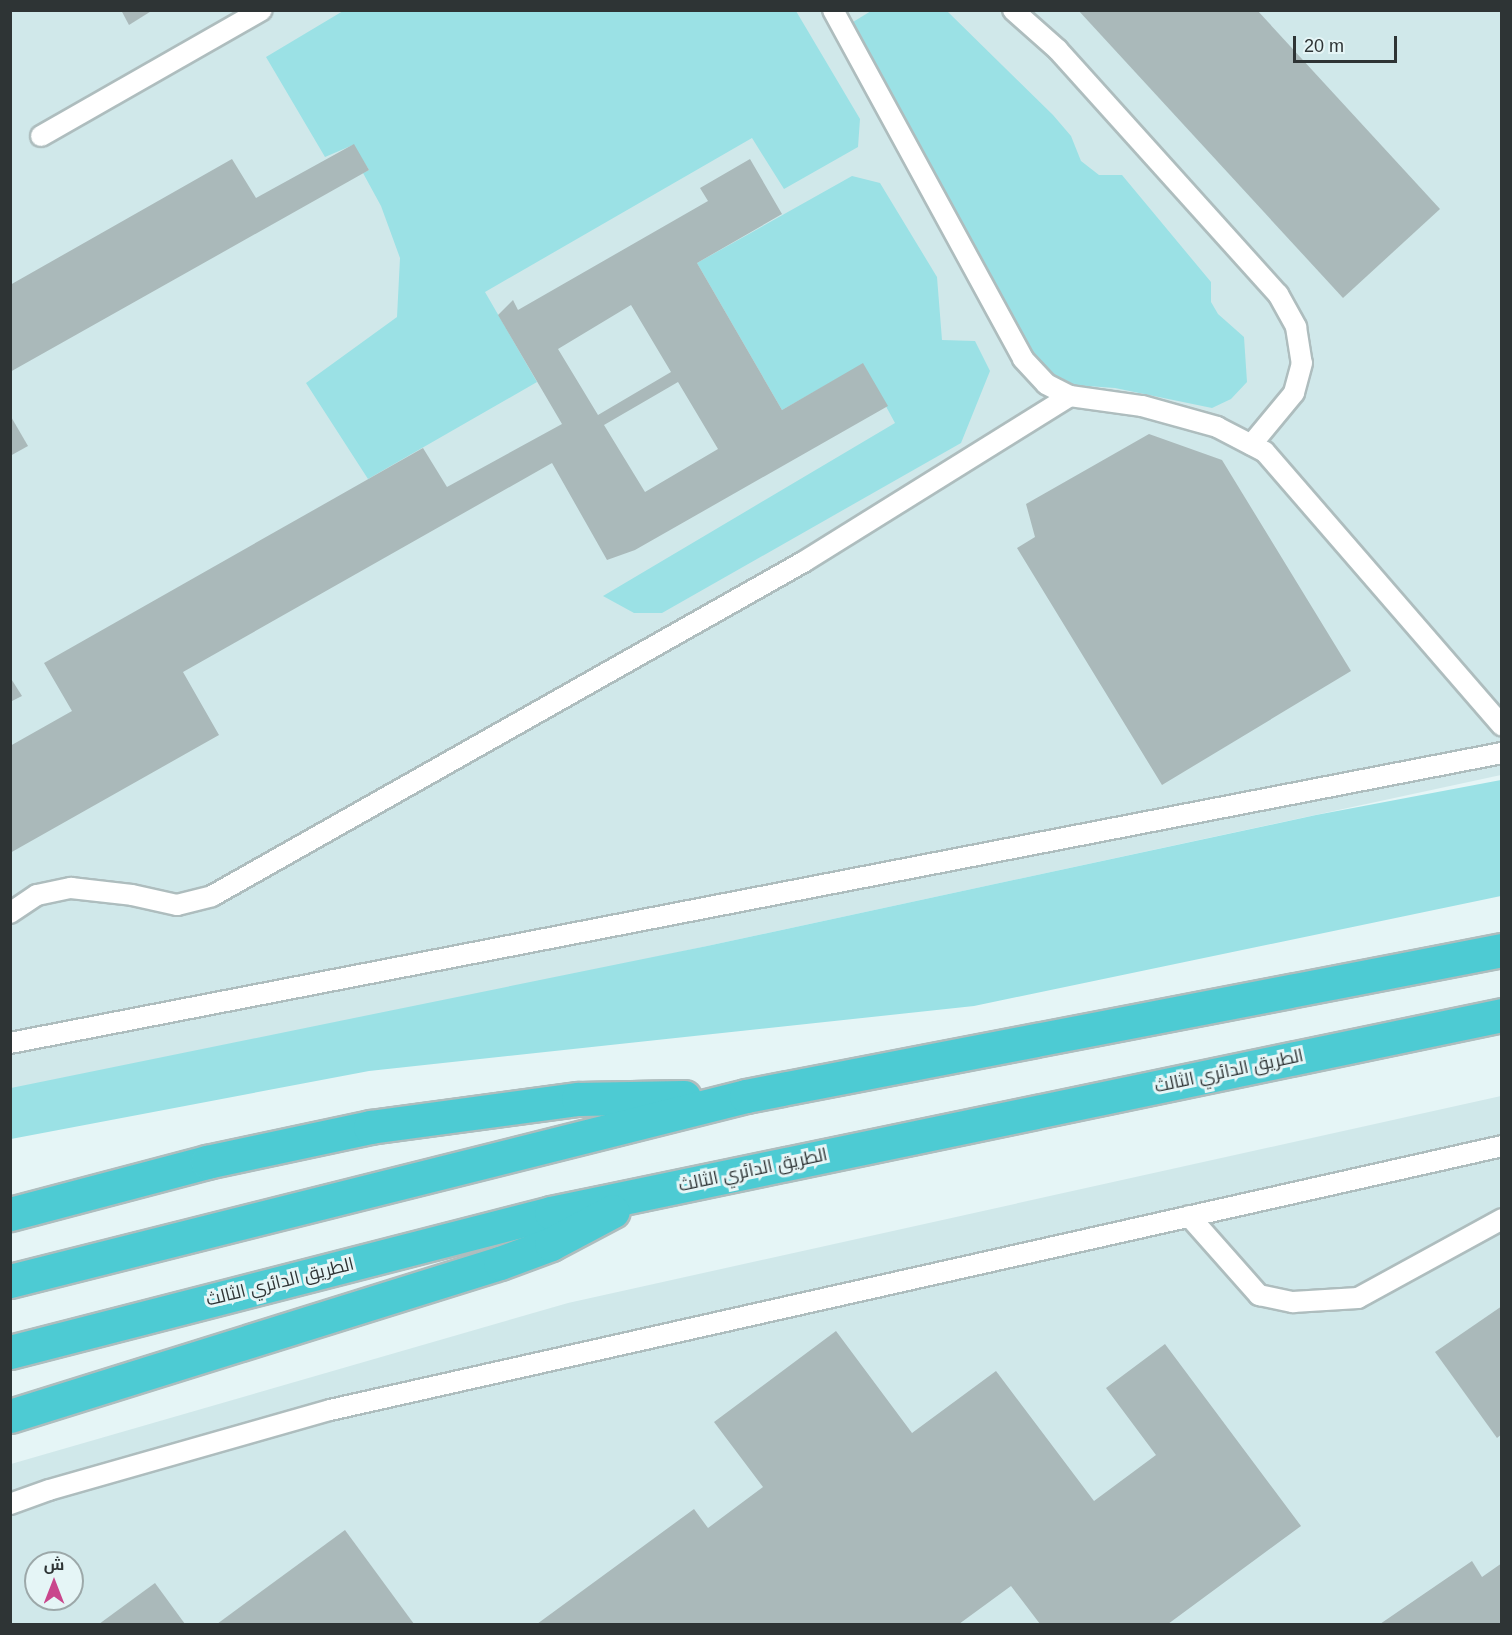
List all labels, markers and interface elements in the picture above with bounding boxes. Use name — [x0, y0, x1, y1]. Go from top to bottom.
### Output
scale bar — [1296, 24, 1400, 62]
text: 20 m — [1304, 36, 1344, 56]
street label: الطريق الدائري الثالث — [1153, 1045, 1305, 1097]
street label: الطريق الدائري الثالث — [677, 1144, 829, 1196]
street label: الطريق الدائري الثالث — [204, 1253, 356, 1311]
north arrow — [24, 1551, 84, 1611]
text: ش — [44, 1556, 64, 1573]

